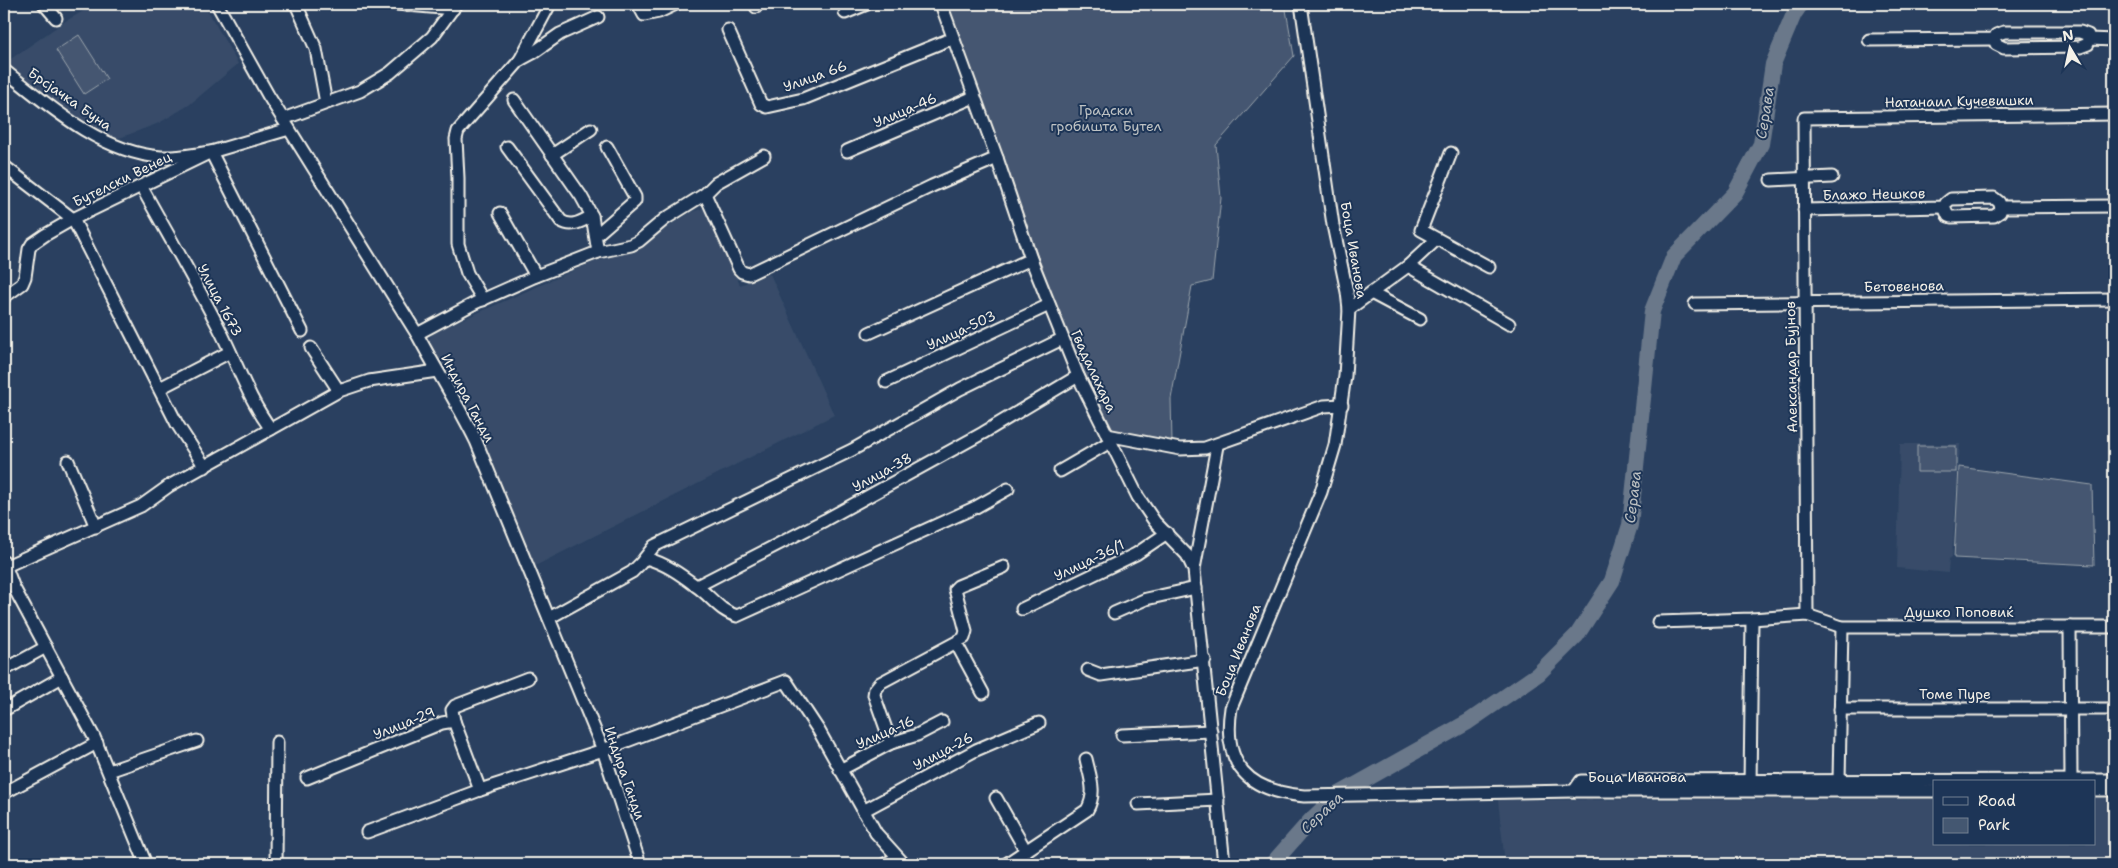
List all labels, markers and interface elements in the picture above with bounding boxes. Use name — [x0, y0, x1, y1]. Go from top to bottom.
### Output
north arrow — [2046, 22, 2096, 72]
text: N — [2061, 25, 2075, 45]
street label: Улица 66 — [781, 56, 849, 96]
street label: Брсјачка Буна — [25, 64, 116, 135]
water label: Серава — [1751, 86, 1779, 140]
street label: Улица-46 — [871, 89, 939, 131]
street label: Натанаил Кучевишки — [1884, 91, 2034, 111]
park label: Градски гробишта Бутел — [1050, 101, 1162, 135]
street label: Бутелски Венец — [70, 147, 175, 211]
street label: Блажо Нешков — [1823, 184, 1925, 204]
street label: Боца Иванова — [1337, 200, 1371, 300]
street label: Улица 1673 — [193, 261, 247, 339]
street label: Бетовенова — [1864, 276, 1944, 296]
street label: Александар Бујнов — [1781, 301, 1801, 433]
street label: Улица-503 — [923, 306, 999, 354]
street label: Гвадалахара — [1067, 327, 1121, 415]
street label: Индира Ганди — [437, 351, 499, 445]
street label: Улица-38 — [849, 448, 915, 496]
water label: Серава — [1620, 470, 1646, 524]
street label: Улица-36/1 — [1051, 535, 1127, 585]
street label: Боца Иванова — [1211, 601, 1265, 699]
street label: Душко Поповиќ — [1904, 603, 2014, 621]
street label: Томе Пуре — [1919, 685, 1991, 703]
street label: Улица-29 — [370, 702, 438, 744]
street label: Улица-16 — [853, 711, 917, 753]
street label: Индира Ганди — [601, 724, 649, 822]
street label: Улица-26 — [910, 728, 976, 774]
street label: Боца Иванова — [1588, 768, 1687, 786]
legend — [1933, 780, 2096, 846]
water label: Серава — [1296, 788, 1348, 838]
text: Road — [1978, 791, 2016, 811]
text: Park — [1978, 815, 2010, 835]

